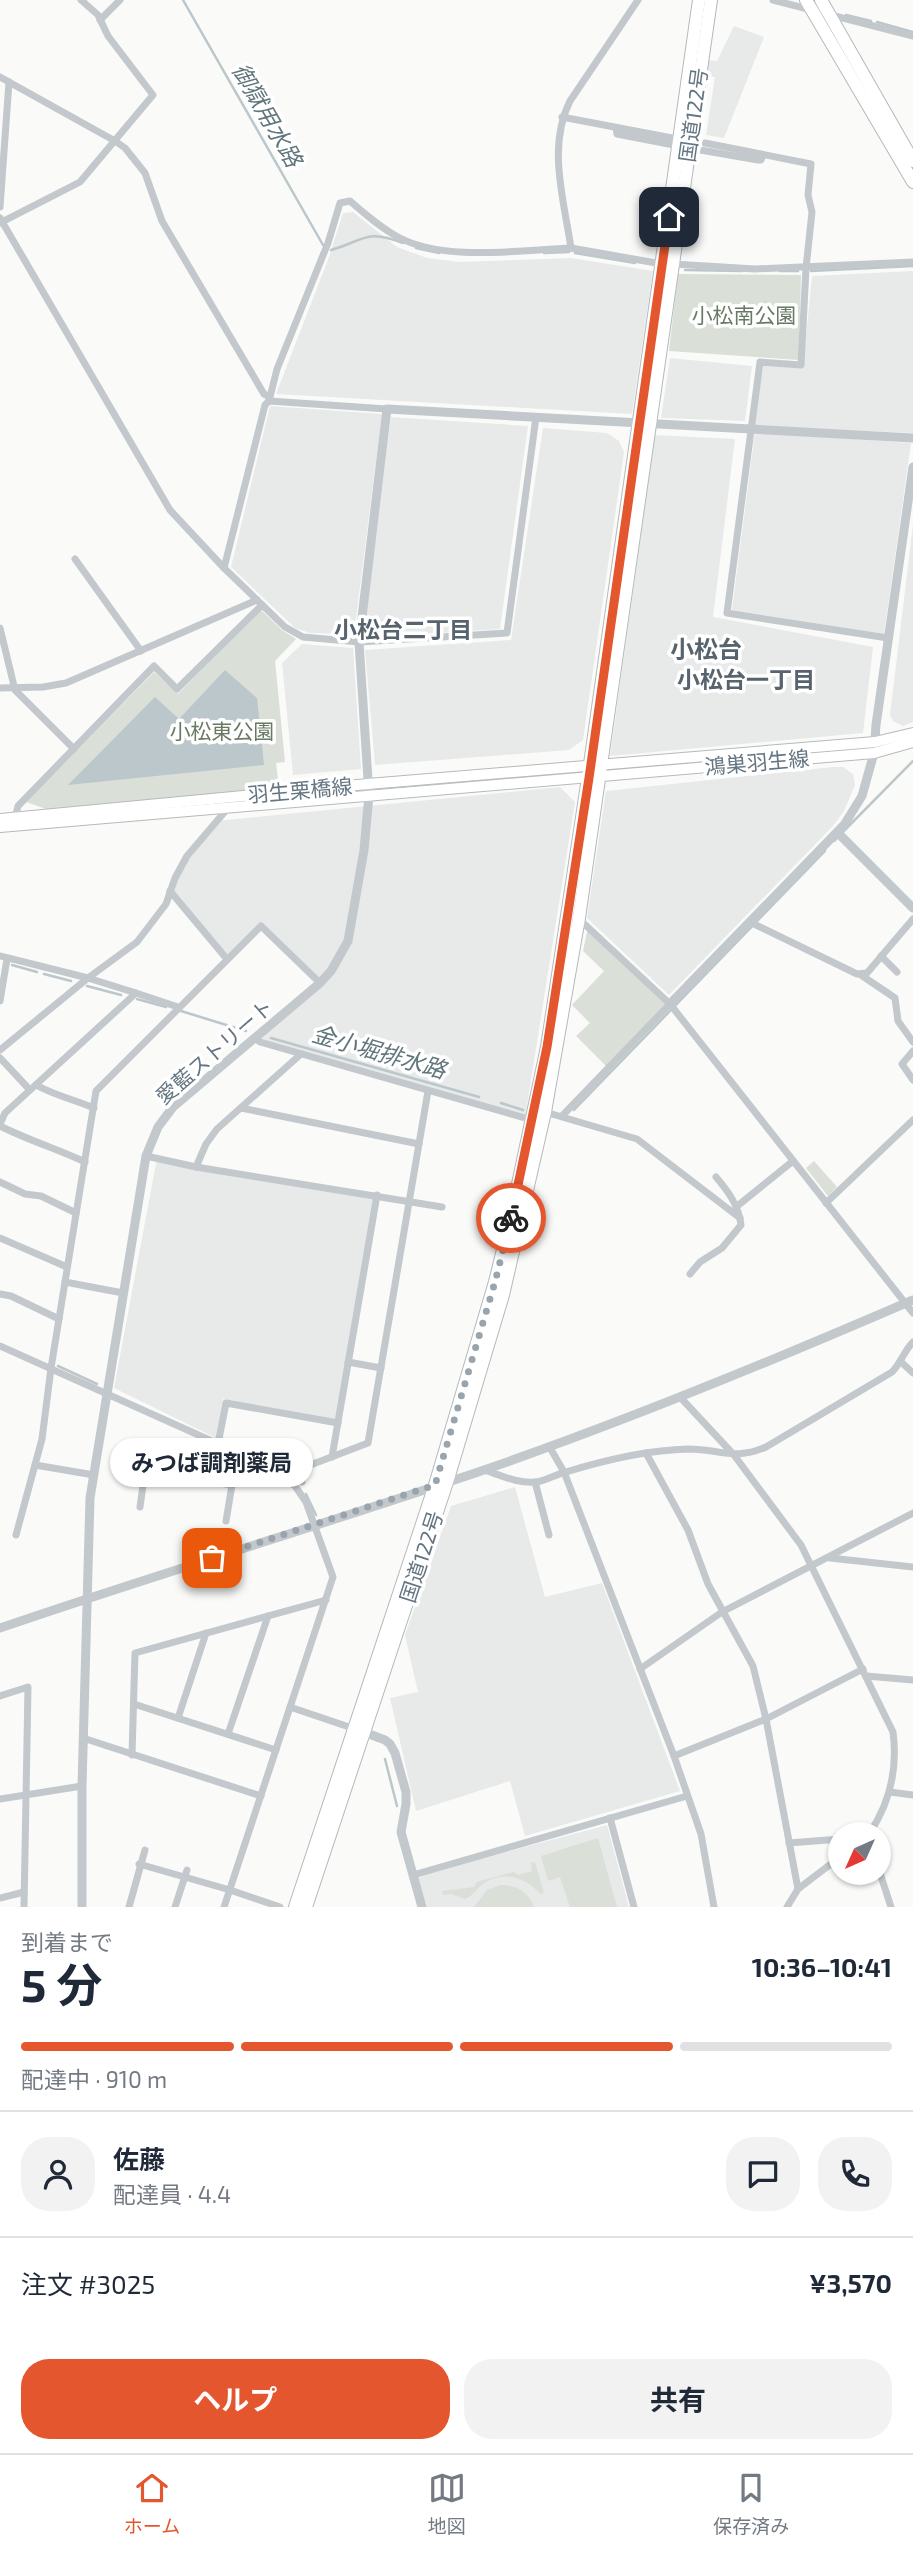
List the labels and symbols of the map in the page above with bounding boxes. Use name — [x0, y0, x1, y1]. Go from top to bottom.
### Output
water label: 御獄用水路 — [227, 58, 310, 173]
street label: 国道122号 — [674, 66, 712, 164]
pin — [639, 187, 699, 247]
park label: 小松南公園 — [692, 302, 797, 327]
district label: 小松台二丁目 — [334, 615, 472, 643]
district label: 小松台 — [670, 634, 742, 663]
district label: 小松台一丁目 — [677, 665, 815, 693]
park label: 小松東公園 — [170, 718, 275, 743]
street label: 鴻巣羽生線 — [703, 744, 810, 779]
street label: 羽生栗橋線 — [246, 772, 353, 807]
street label: 愛藍ストリート — [150, 993, 278, 1109]
water label: 金小堀排水路 — [309, 1019, 451, 1084]
courier — [476, 1183, 546, 1253]
callout: みつば調剤薬局 — [110, 1439, 314, 1488]
street label: 国道122号 — [394, 1508, 447, 1606]
pin — [182, 1528, 242, 1588]
north arrow — [828, 1822, 891, 1885]

